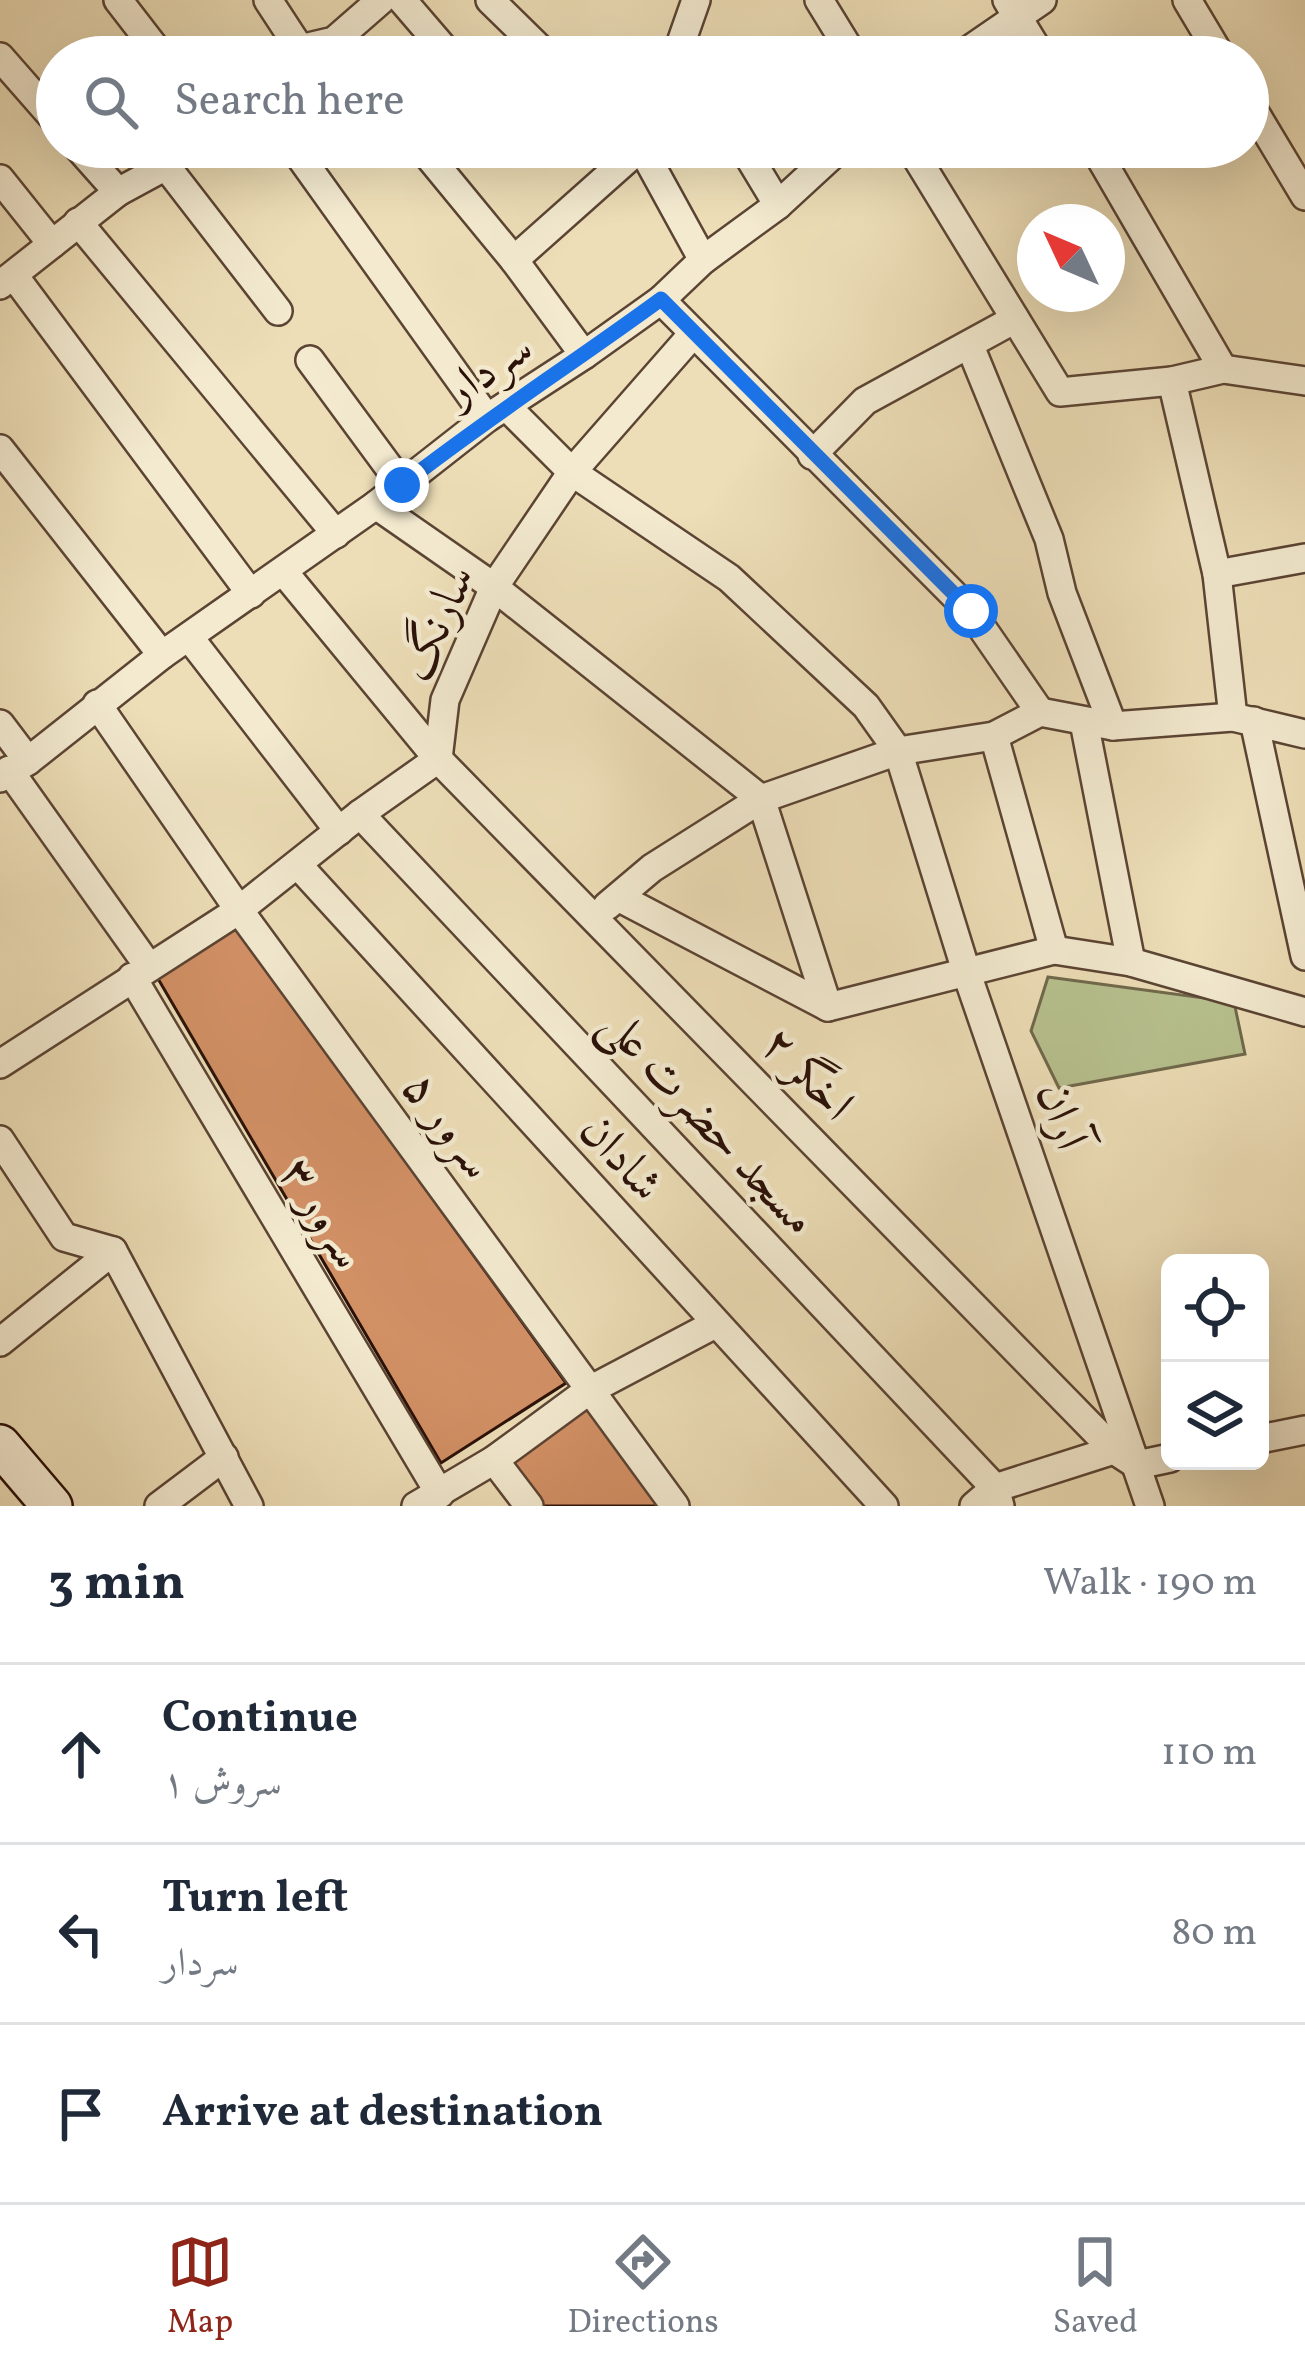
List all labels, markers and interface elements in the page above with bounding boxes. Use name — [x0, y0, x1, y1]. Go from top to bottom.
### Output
search box — [36, 36, 1269, 168]
icon: search — [78, 69, 144, 135]
text: Search here — [174, 71, 405, 134]
north arrow — [1017, 204, 1125, 312]
street label: سردار — [428, 317, 547, 427]
route end — [375, 458, 429, 512]
street label: سارنگ — [384, 555, 494, 693]
route start — [944, 584, 998, 638]
street label: مسجد حضرت علی — [583, 994, 830, 1252]
street label: اخگر ۲ — [744, 1013, 868, 1138]
street label: سرور ۵ — [384, 1059, 508, 1195]
street label: آران — [1017, 1074, 1104, 1164]
street label: شادان — [562, 1100, 677, 1218]
street label: سرور ۳ — [261, 1146, 380, 1283]
map controls — [1161, 1254, 1269, 1470]
button: locate — [1161, 1254, 1269, 1362]
button: layers — [1161, 1362, 1269, 1470]
text: 3 min — [48, 1549, 185, 1620]
text: Walk · 190 m — [1043, 1557, 1257, 1611]
text: Continue — [162, 1688, 358, 1751]
icon: ahead — [48, 1721, 114, 1787]
text: 110 m — [1161, 1727, 1257, 1781]
text: سروش ۱ — [162, 1758, 282, 1812]
text: Turn left — [162, 1868, 348, 1931]
icon: left — [48, 1901, 114, 1967]
text: 80 m — [1171, 1907, 1257, 1961]
text: سردار — [162, 1938, 239, 1992]
icon: arrive — [48, 2081, 114, 2147]
text: Arrive at destination — [162, 2082, 603, 2145]
tab: Map — [167, 2229, 233, 2347]
tab: Directions — [567, 2229, 719, 2347]
tab: Saved — [1053, 2229, 1138, 2347]

